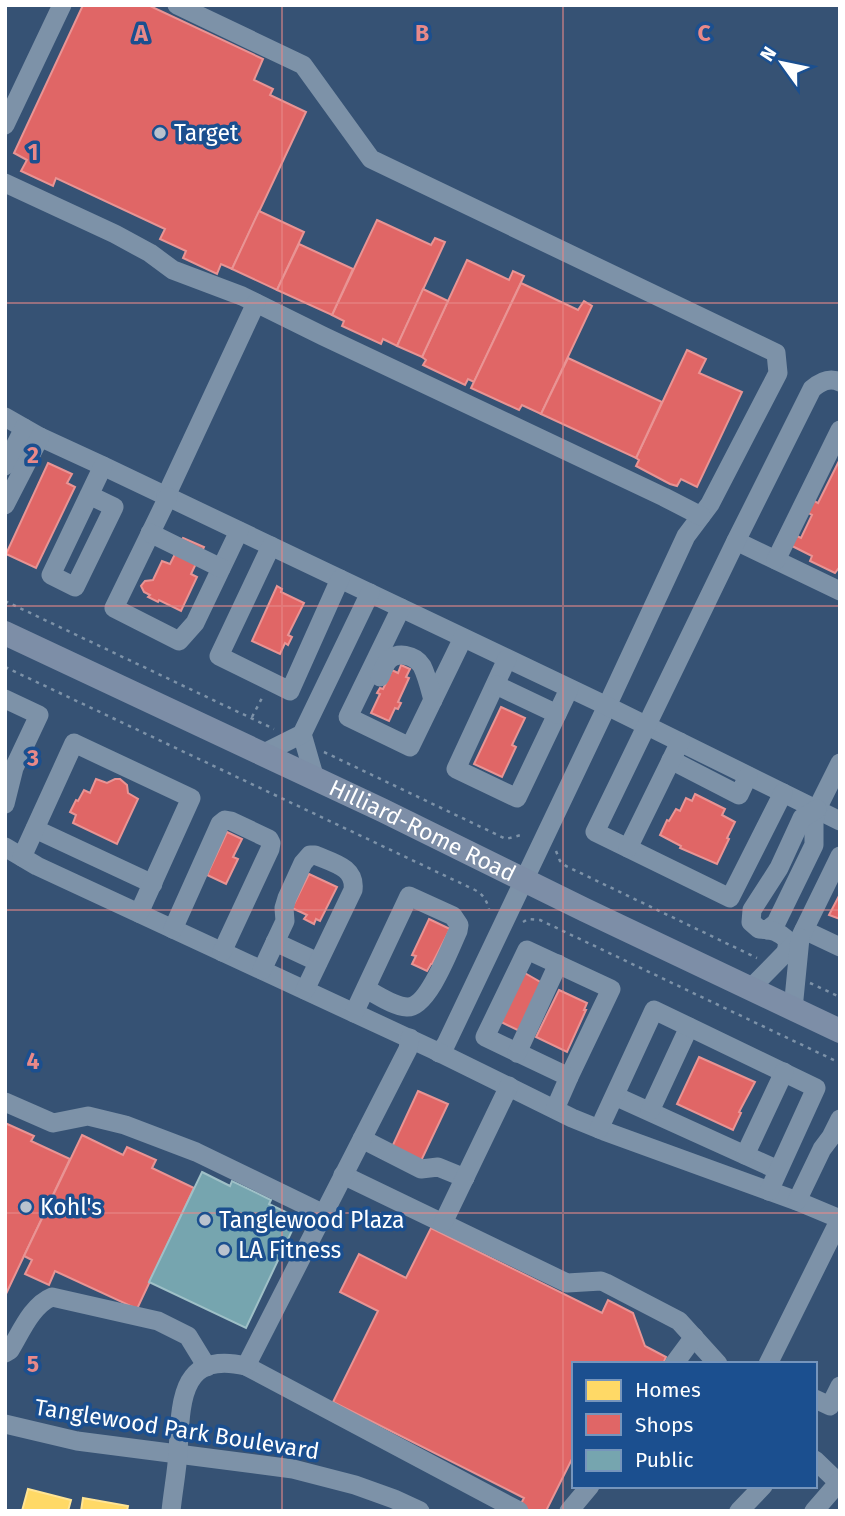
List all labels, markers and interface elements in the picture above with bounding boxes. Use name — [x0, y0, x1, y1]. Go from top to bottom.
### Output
text: A — [133, 19, 148, 47]
text: B — [415, 19, 429, 47]
text: C — [697, 19, 711, 47]
north arrow — [747, 28, 817, 98]
text: N — [755, 42, 781, 66]
place label: Target — [174, 119, 239, 147]
marker: Target — [152, 125, 168, 141]
text: 1 — [28, 138, 38, 166]
text: 2 — [27, 441, 39, 469]
text: 3 — [26, 744, 39, 772]
street label: Hilliard-Rome Road — [325, 773, 521, 888]
text: 4 — [27, 1047, 40, 1075]
place label: Kohl's — [40, 1193, 102, 1221]
marker: Kohl's — [18, 1199, 34, 1215]
place label: Tanglewood Plaza — [219, 1206, 405, 1234]
marker: Tanglewood Plaza — [197, 1212, 213, 1228]
place label: LA Fitness — [238, 1236, 341, 1264]
marker: LA Fitness — [216, 1242, 232, 1258]
text: 5 — [27, 1350, 39, 1378]
legend — [572, 1362, 817, 1488]
text: Homes — [635, 1377, 701, 1403]
street label: Tanglewood Park Boulevard — [33, 1393, 321, 1465]
text: Shops — [635, 1412, 693, 1438]
text: Public — [635, 1447, 693, 1473]

